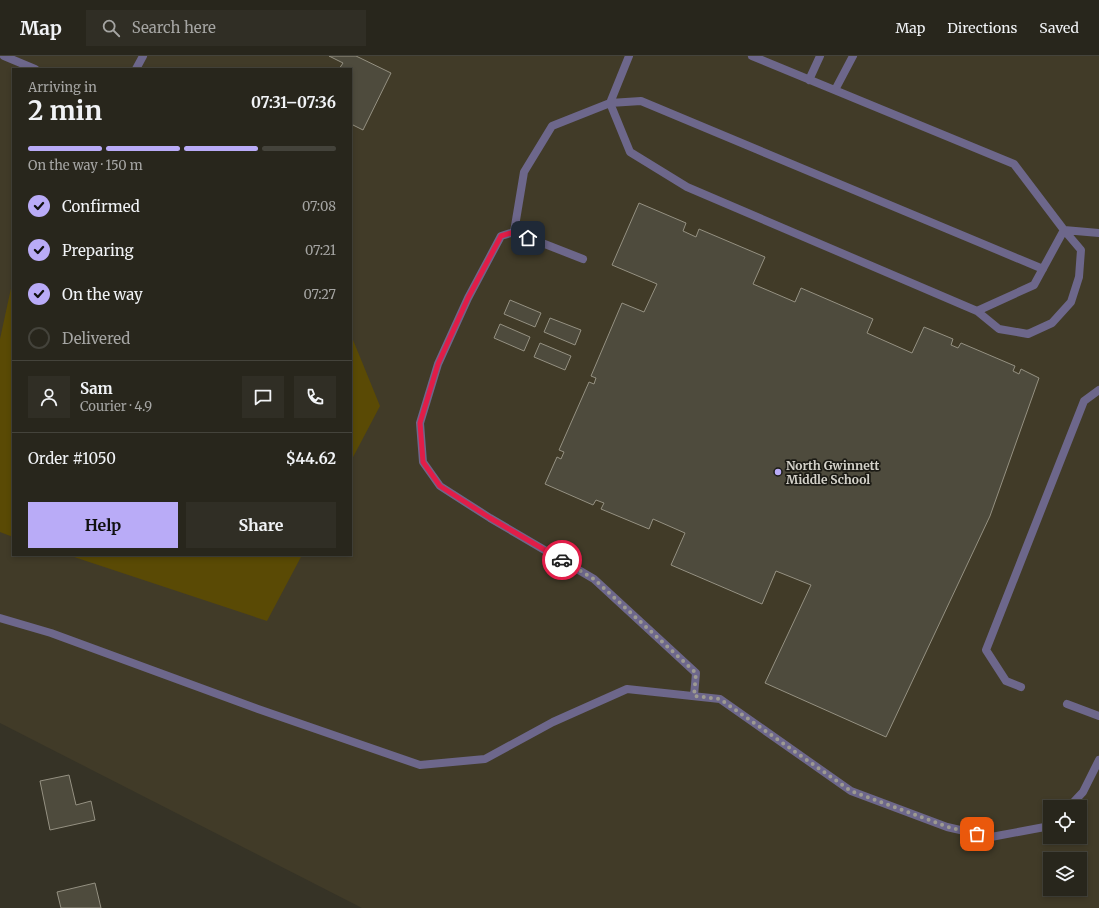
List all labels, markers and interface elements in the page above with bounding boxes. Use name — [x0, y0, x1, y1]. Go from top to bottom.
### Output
search box — [86, 10, 366, 46]
text: Map — [20, 16, 62, 40]
icon: search — [100, 17, 122, 39]
text: Search here — [132, 18, 216, 37]
text: Map — [895, 19, 925, 37]
text: Directions — [947, 19, 1017, 37]
text: Saved — [1039, 19, 1079, 37]
text: Arriving in — [28, 79, 97, 96]
text: 07:31–07:36 — [251, 93, 336, 112]
text: 2 min — [28, 94, 102, 127]
text: On the way · 150 m — [28, 157, 143, 174]
icon: check — [28, 195, 50, 217]
text: Confirmed — [62, 197, 140, 216]
text: 07:08 — [302, 198, 336, 215]
pin — [511, 221, 545, 255]
icon: home — [517, 227, 539, 249]
icon: check — [28, 239, 50, 261]
text: Preparing — [62, 241, 134, 260]
text: 07:21 — [305, 242, 336, 259]
icon: check — [28, 283, 50, 305]
text: On the way — [62, 285, 143, 304]
text: 07:27 — [303, 286, 336, 303]
text: Delivered — [62, 329, 130, 348]
button: person — [28, 376, 70, 418]
button: chat — [242, 376, 284, 418]
button: phone — [294, 376, 336, 418]
text: Sam — [80, 379, 113, 398]
text: Courier · 4.9 — [80, 398, 152, 415]
text: Order #1050 — [28, 449, 116, 468]
text: $44.62 — [286, 449, 336, 468]
place label: North Gwinnett Middle School — [786, 458, 880, 487]
marker: North Gwinnett Middle School — [773, 467, 783, 477]
button: Help — [28, 502, 178, 548]
button: Share — [186, 502, 336, 548]
courier — [542, 540, 582, 580]
icon: car — [551, 549, 573, 571]
map controls — [1043, 800, 1087, 896]
button: locate — [1043, 800, 1087, 844]
pin — [960, 817, 994, 851]
icon: bag — [966, 823, 988, 845]
button: layers — [1043, 852, 1087, 896]

